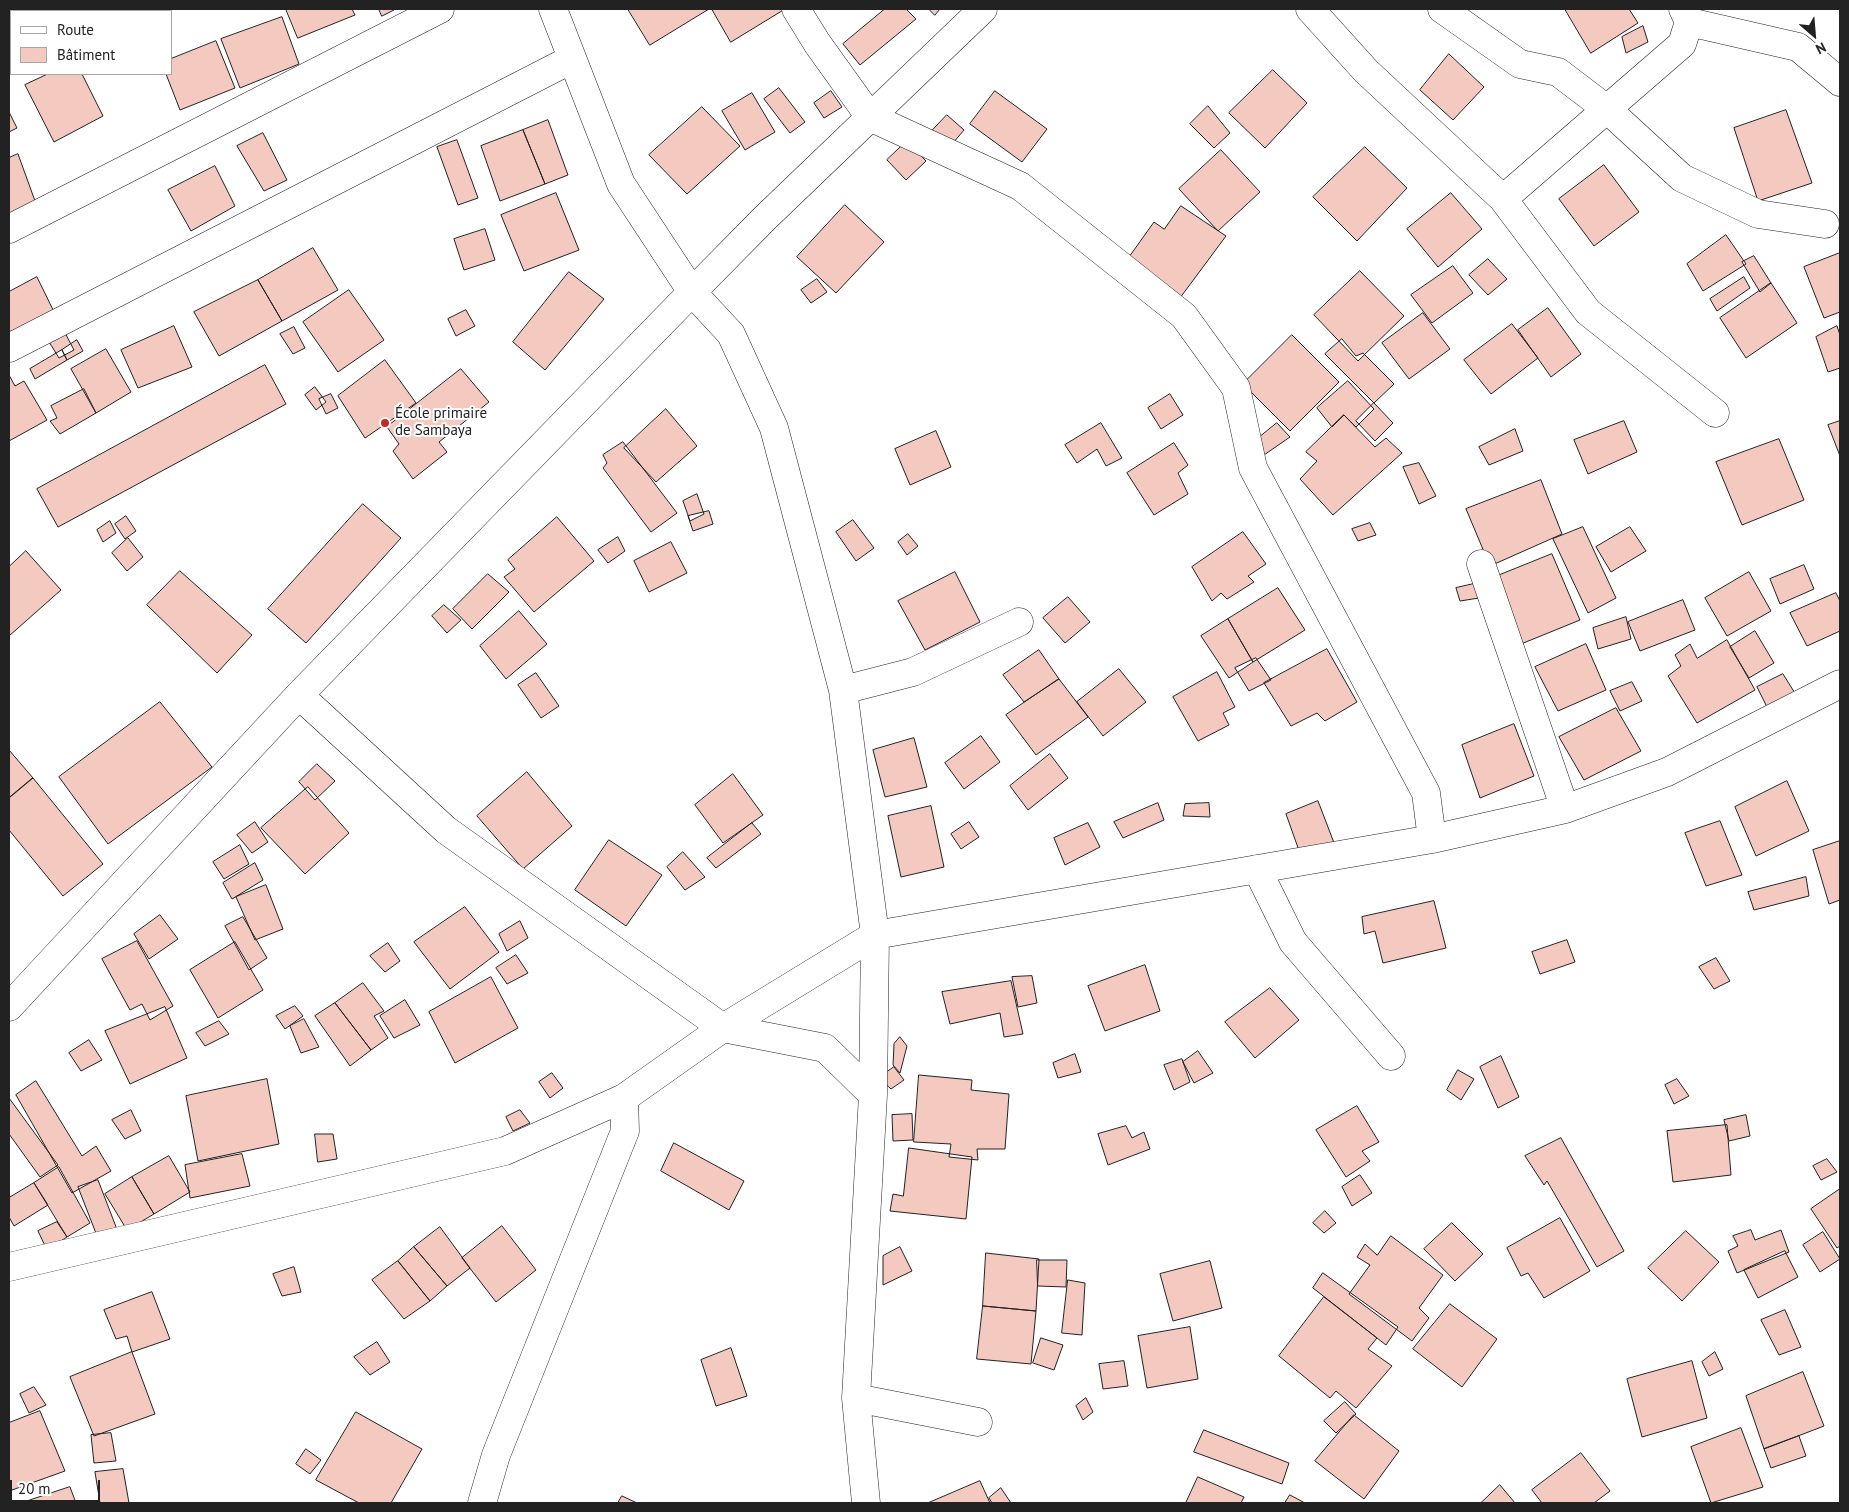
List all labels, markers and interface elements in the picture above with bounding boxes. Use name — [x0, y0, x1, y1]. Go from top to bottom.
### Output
legend — [10, 10, 172, 75]
north arrow — [1789, 10, 1839, 60]
text: Route — [57, 20, 94, 39]
text: N — [1813, 38, 1829, 58]
text: Bâtiment — [57, 45, 115, 64]
place label: École primaire de Sambaya — [395, 405, 487, 440]
marker: École primaire de Sambaya — [379, 417, 391, 429]
scale bar — [12, 1470, 102, 1502]
text: 20 m — [18, 1479, 51, 1498]

